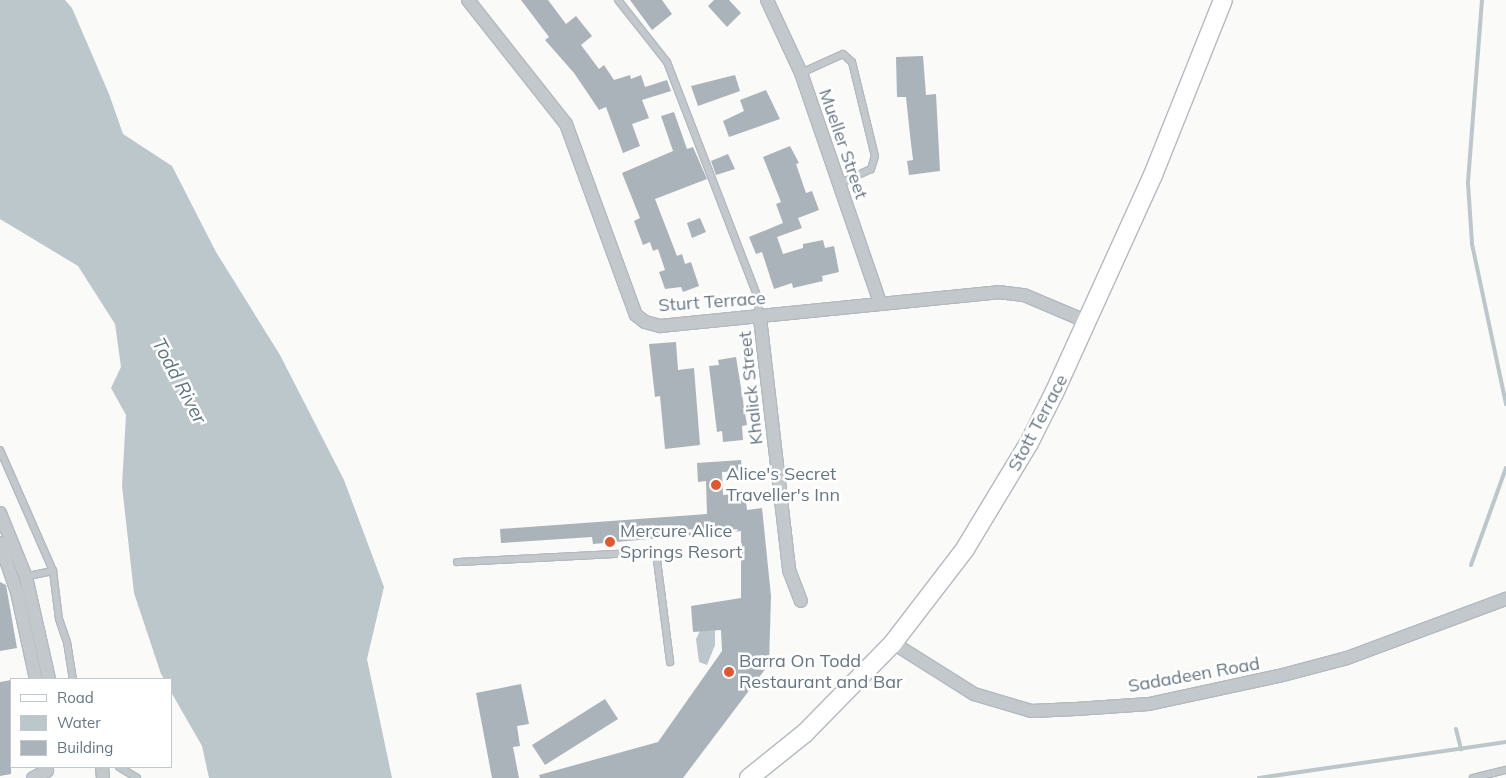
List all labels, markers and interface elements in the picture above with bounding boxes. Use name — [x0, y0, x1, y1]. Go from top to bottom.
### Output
street label: Mueller Street — [814, 86, 872, 202]
street label: Sturt Terrace — [658, 287, 766, 317]
street label: Khalick Street — [734, 330, 768, 446]
water label: Todd River — [147, 334, 211, 428]
street label: Stott Terrace — [1004, 371, 1072, 475]
place label: Alice's Secret Traveller's Inn — [726, 464, 840, 506]
marker: Alice's Secret Traveller's Inn — [710, 479, 722, 491]
place label: Mercure Alice Springs Resort — [620, 521, 742, 564]
marker: Mercure Alice Springs Resort — [604, 536, 616, 548]
place label: Barra On Todd Restaurant and Bar — [739, 651, 903, 694]
street label: Sadadeen Road — [1126, 653, 1262, 697]
marker: Barra On Todd Restaurant and Bar — [723, 666, 735, 678]
legend — [10, 678, 172, 768]
text: Road — [57, 688, 94, 707]
text: Water — [57, 713, 101, 732]
text: Building — [57, 738, 113, 757]

